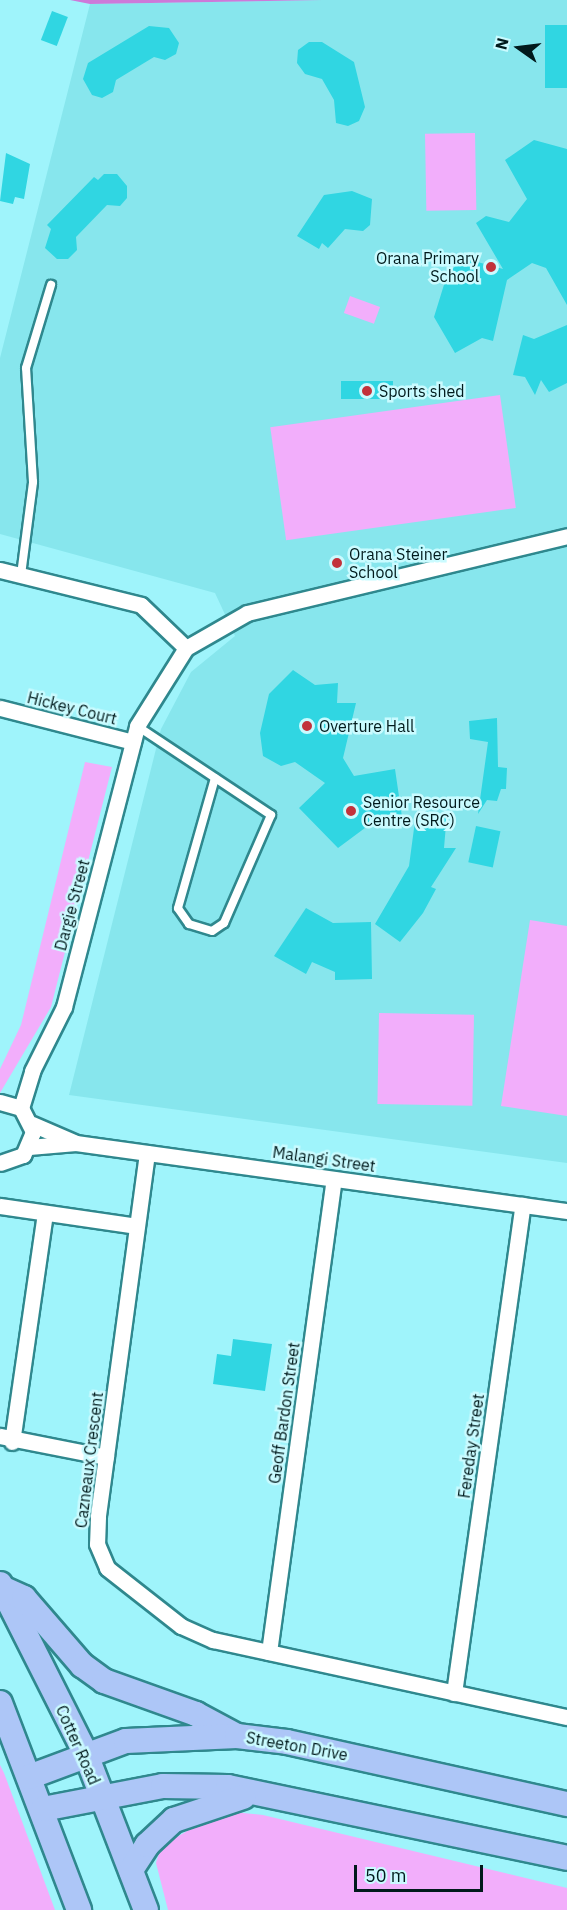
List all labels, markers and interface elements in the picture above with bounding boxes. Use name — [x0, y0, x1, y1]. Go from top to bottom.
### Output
north arrow — [489, 18, 549, 78]
text: N — [490, 36, 513, 52]
place label: Orana Primary School — [376, 248, 479, 286]
marker: Orana Primary School — [484, 260, 498, 274]
place label: Sports shed — [379, 381, 465, 401]
marker: Sports shed — [360, 384, 374, 398]
place label: Orana Steiner School — [349, 544, 447, 582]
marker: Orana Steiner School — [330, 556, 344, 570]
street label: Hickey Court — [25, 688, 119, 728]
place label: Overture Hall — [319, 716, 414, 736]
marker: Overture Hall — [300, 719, 314, 733]
place label: Senior Resource Centre (SRC) — [363, 792, 480, 830]
marker: Senior Resource Centre (SRC) — [344, 804, 358, 818]
street label: Dargie Street — [51, 857, 93, 953]
street label: Malangi Street — [271, 1142, 377, 1176]
street label: Geoff Bardon Street — [265, 1341, 303, 1485]
street label: Cazneaux Crescent — [71, 1391, 107, 1529]
street label: Fereday Street — [454, 1393, 488, 1499]
street label: Cotter Road — [52, 1702, 104, 1788]
street label: Streeton Drive — [245, 1728, 349, 1764]
scale bar — [357, 1853, 486, 1891]
text: 50 m — [365, 1864, 407, 1887]

